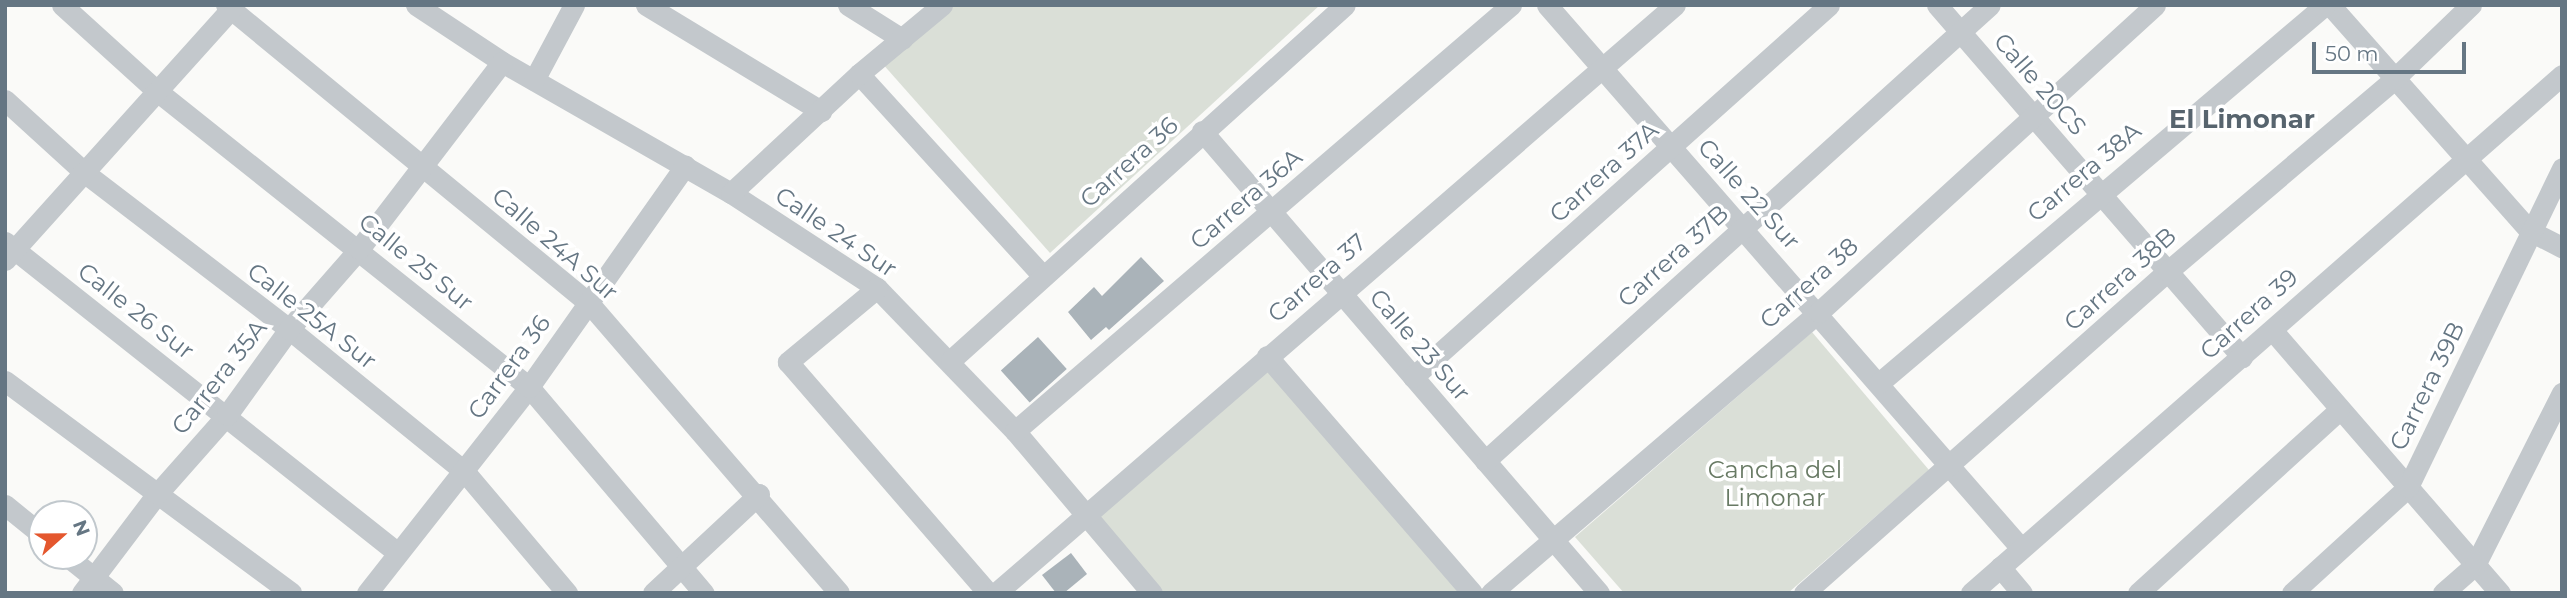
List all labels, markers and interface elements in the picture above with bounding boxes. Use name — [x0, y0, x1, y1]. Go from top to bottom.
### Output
street label: Calle 20CS — [1988, 27, 2092, 141]
scale bar — [2315, 28, 2469, 72]
text: 50 m — [2325, 41, 2379, 66]
district label: El Limonar — [2169, 104, 2315, 136]
street label: Carrera 36 — [1074, 111, 1184, 213]
street label: Carrera 37A — [1544, 116, 1664, 228]
street label: Carrera 38A — [2021, 116, 2147, 228]
street label: Calle 22 Sur — [1692, 133, 1806, 255]
street label: Carrera 36A — [1184, 143, 1308, 255]
street label: Calle 24A Sur — [486, 181, 624, 307]
street label: Calle 24 Sur — [770, 181, 902, 283]
street label: Carrera 37B — [1612, 199, 1734, 313]
street label: Calle 25 Sur — [353, 207, 479, 317]
street label: Carrera 38B — [2058, 221, 2182, 337]
street label: Carrera 37 — [1262, 228, 1372, 328]
street label: Carrera 38 — [1754, 231, 1864, 335]
street label: Calle 26 Sur — [72, 257, 200, 365]
street label: Calle 25A Sur — [242, 257, 382, 375]
street label: Carrera 39 — [2194, 263, 2304, 365]
street label: Calle 23 Sur — [1364, 283, 1476, 407]
street label: Carrera 36 — [462, 309, 556, 425]
street label: Carrera 35A — [165, 314, 273, 440]
street label: Carrera 39B — [2383, 317, 2471, 455]
park label: Cancha del Limonar — [1708, 456, 1842, 512]
north arrow — [28, 500, 98, 570]
text: N — [68, 517, 95, 539]

